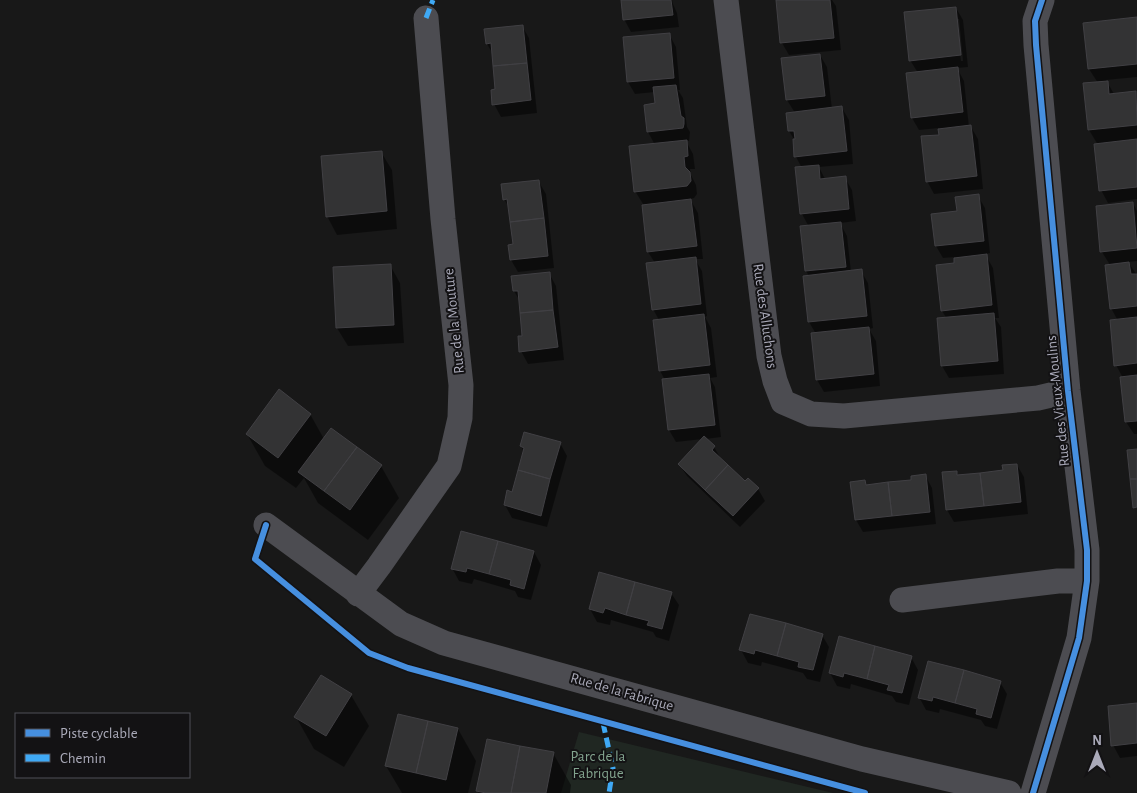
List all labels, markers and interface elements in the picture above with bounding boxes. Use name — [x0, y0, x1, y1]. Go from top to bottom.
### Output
street label: Rue des Alluchons — [750, 263, 780, 369]
street label: Rue de la Mouture — [441, 267, 467, 374]
street label: Rue des Vieux-Moulins — [1044, 335, 1072, 467]
street label: Rue de la Fabrique — [569, 670, 675, 714]
legend — [15, 713, 190, 778]
text: Piste cyclable — [60, 726, 138, 741]
north arrow — [1072, 728, 1122, 778]
text: N — [1092, 734, 1102, 748]
park label: Parc de la Fabrique — [570, 749, 626, 781]
text: Chemin — [60, 751, 106, 766]

